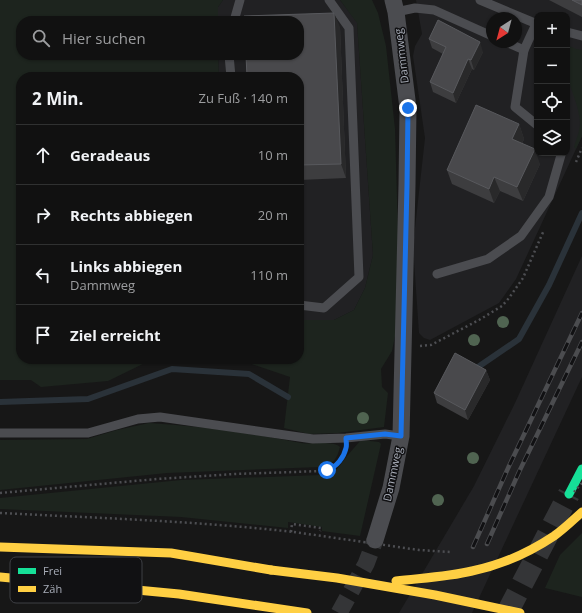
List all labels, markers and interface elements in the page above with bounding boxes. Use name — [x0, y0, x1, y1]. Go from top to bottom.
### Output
north arrow — [486, 12, 522, 48]
map controls — [534, 12, 570, 156]
button: + — [534, 12, 570, 48]
search box — [16, 16, 304, 60]
icon: search — [30, 27, 52, 49]
text: Hier suchen — [62, 28, 146, 48]
street label: Dammweg — [390, 28, 412, 84]
button: − — [534, 48, 570, 84]
button: locate — [534, 84, 570, 120]
text: 2 Min. — [32, 87, 83, 110]
text: Zu Fuß · 140 m — [199, 89, 288, 107]
route end — [399, 99, 417, 117]
button: layers — [534, 120, 570, 156]
icon: ahead — [32, 144, 54, 166]
text: Geradeaus — [70, 145, 150, 165]
text: 10 m — [258, 146, 288, 164]
icon: right — [32, 204, 54, 226]
text: Rechts abbiegen — [70, 205, 193, 225]
text: 20 m — [258, 206, 288, 224]
text: Links abbiegen — [70, 256, 182, 276]
icon: left — [32, 264, 54, 286]
text: 110 m — [250, 266, 288, 284]
text: Dammweg — [70, 276, 135, 294]
icon: arrive — [32, 324, 54, 346]
text: Ziel erreicht — [70, 325, 161, 345]
street label: Dammweg — [379, 445, 405, 503]
route start — [318, 461, 336, 479]
legend — [10, 557, 142, 603]
text: Frei — [43, 563, 62, 578]
text: Zäh — [43, 581, 62, 596]

